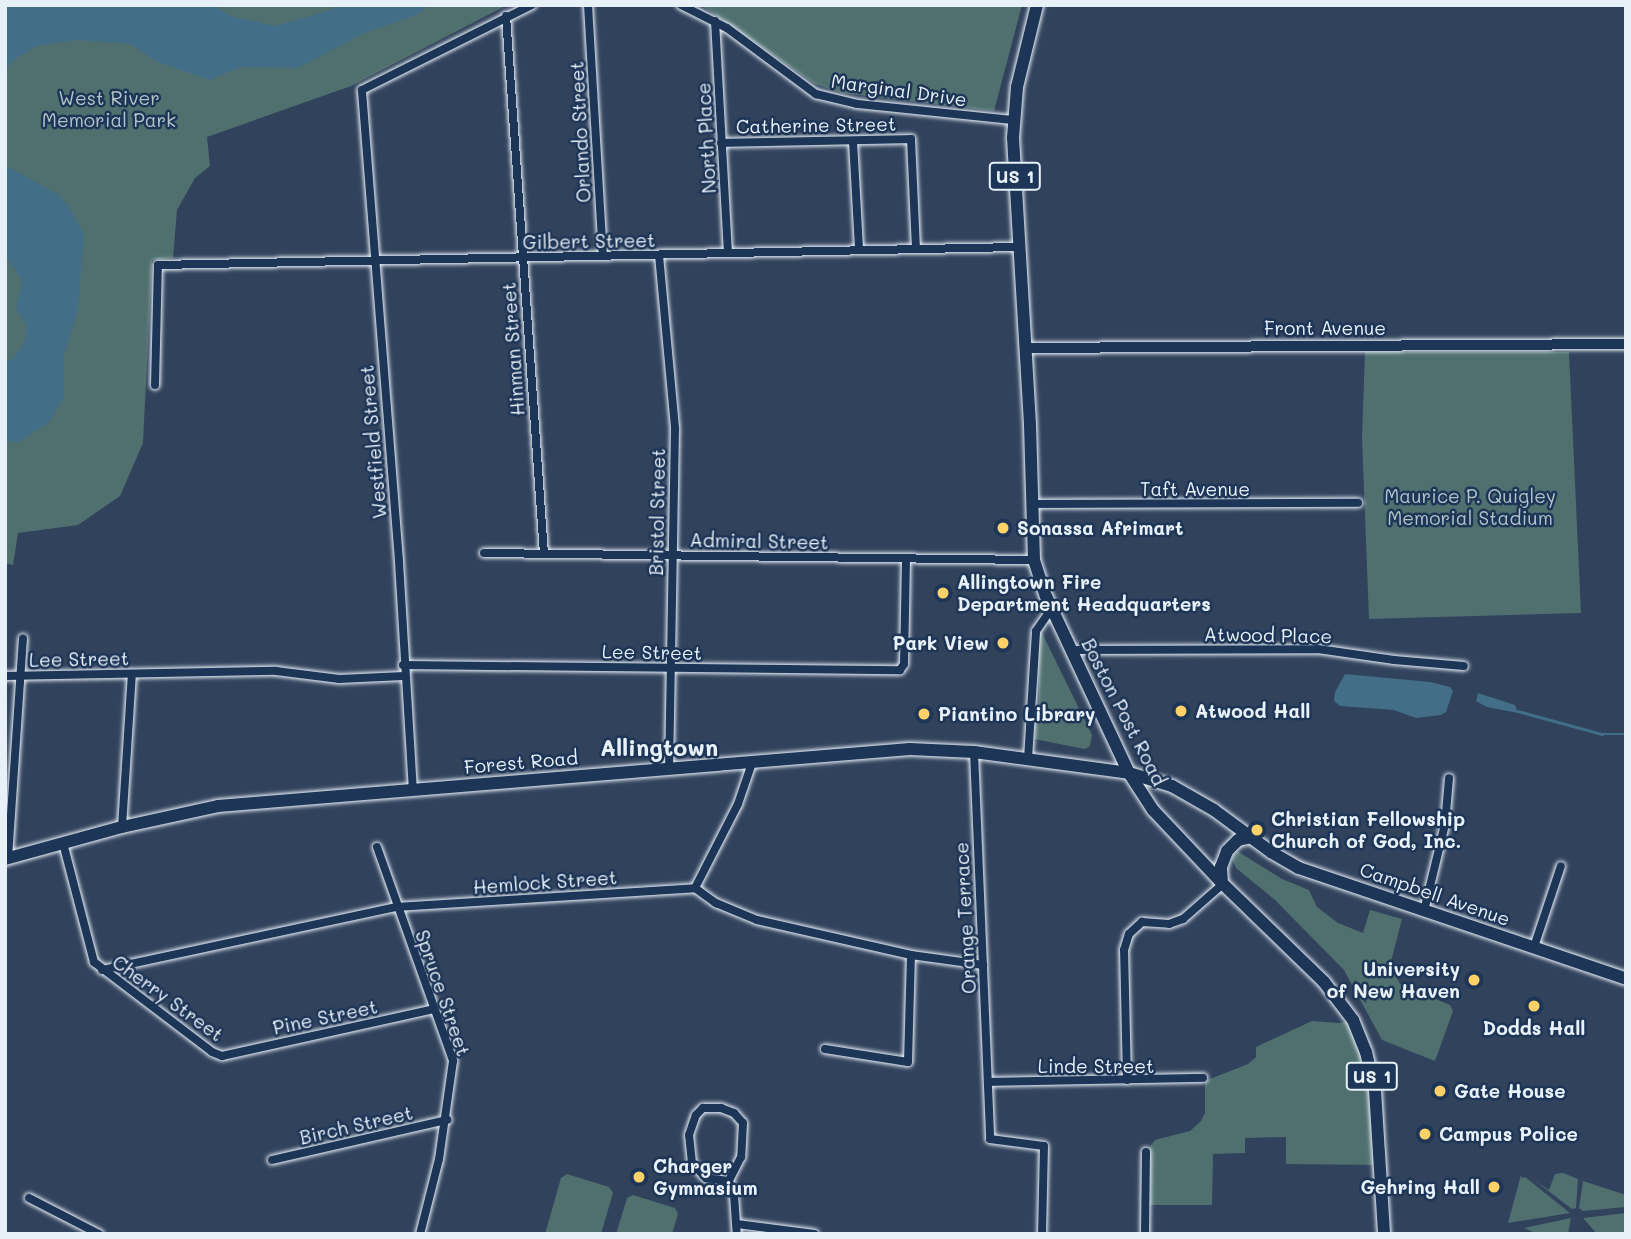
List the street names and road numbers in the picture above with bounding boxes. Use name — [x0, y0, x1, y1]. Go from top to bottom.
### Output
street label: Orlando Street — [565, 61, 595, 203]
street label: Marginal Drive — [830, 69, 968, 111]
street label: North Place — [692, 82, 720, 194]
street label: Catherine Street — [736, 112, 896, 138]
road number: US 1 — [989, 162, 1041, 190]
street label: Gilbert Street — [522, 228, 656, 254]
street label: Hinman Street — [497, 281, 529, 417]
street label: Front Avenue — [1264, 317, 1386, 339]
street label: Westfield Street — [355, 364, 391, 520]
street label: Bristol Street — [644, 448, 670, 576]
street label: Taft Avenue — [1140, 478, 1250, 500]
street label: Admiral Street — [689, 528, 829, 554]
street label: Atwood Place — [1204, 622, 1332, 648]
street label: Boston Post Road — [1077, 634, 1171, 790]
street label: Lee Street — [602, 640, 702, 664]
street label: Lee Street — [29, 647, 129, 671]
street label: Forest Road — [463, 746, 579, 778]
street label: Orange Terrace — [950, 842, 980, 994]
street label: Campbell Avenue — [1357, 858, 1513, 930]
street label: Hemlock Street — [472, 866, 618, 898]
street label: Spruce Street — [411, 927, 475, 1059]
street label: Cherry Street — [108, 950, 228, 1046]
street label: Pine Street — [271, 995, 379, 1039]
street label: Linde Street — [1038, 1055, 1154, 1077]
road number: US 1 — [1346, 1062, 1398, 1091]
street label: Birch Street — [297, 1101, 415, 1149]

